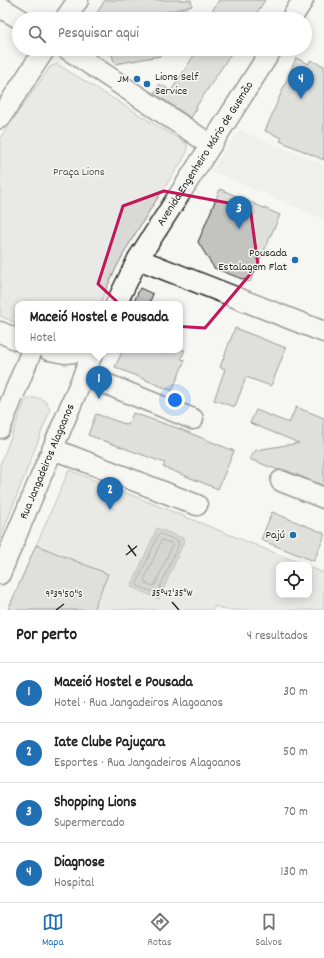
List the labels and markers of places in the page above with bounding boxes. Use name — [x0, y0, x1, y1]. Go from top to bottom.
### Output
pin: 4 — [288, 66, 314, 99]
place label: Lions Self Service — [155, 69, 199, 100]
place label: JM — [118, 71, 129, 88]
marker: JM — [132, 74, 142, 84]
marker: Lions Self Service — [142, 79, 152, 89]
pin: 3 — [226, 196, 252, 229]
place label: Pousada Estalagem Flat — [218, 245, 288, 276]
marker: Pousada Estalagem Flat — [290, 255, 300, 265]
pin: 1 — [86, 366, 112, 399]
pin: 2 — [97, 477, 123, 510]
place label: Pajú — [266, 527, 285, 544]
marker: Pajú — [288, 530, 298, 540]

